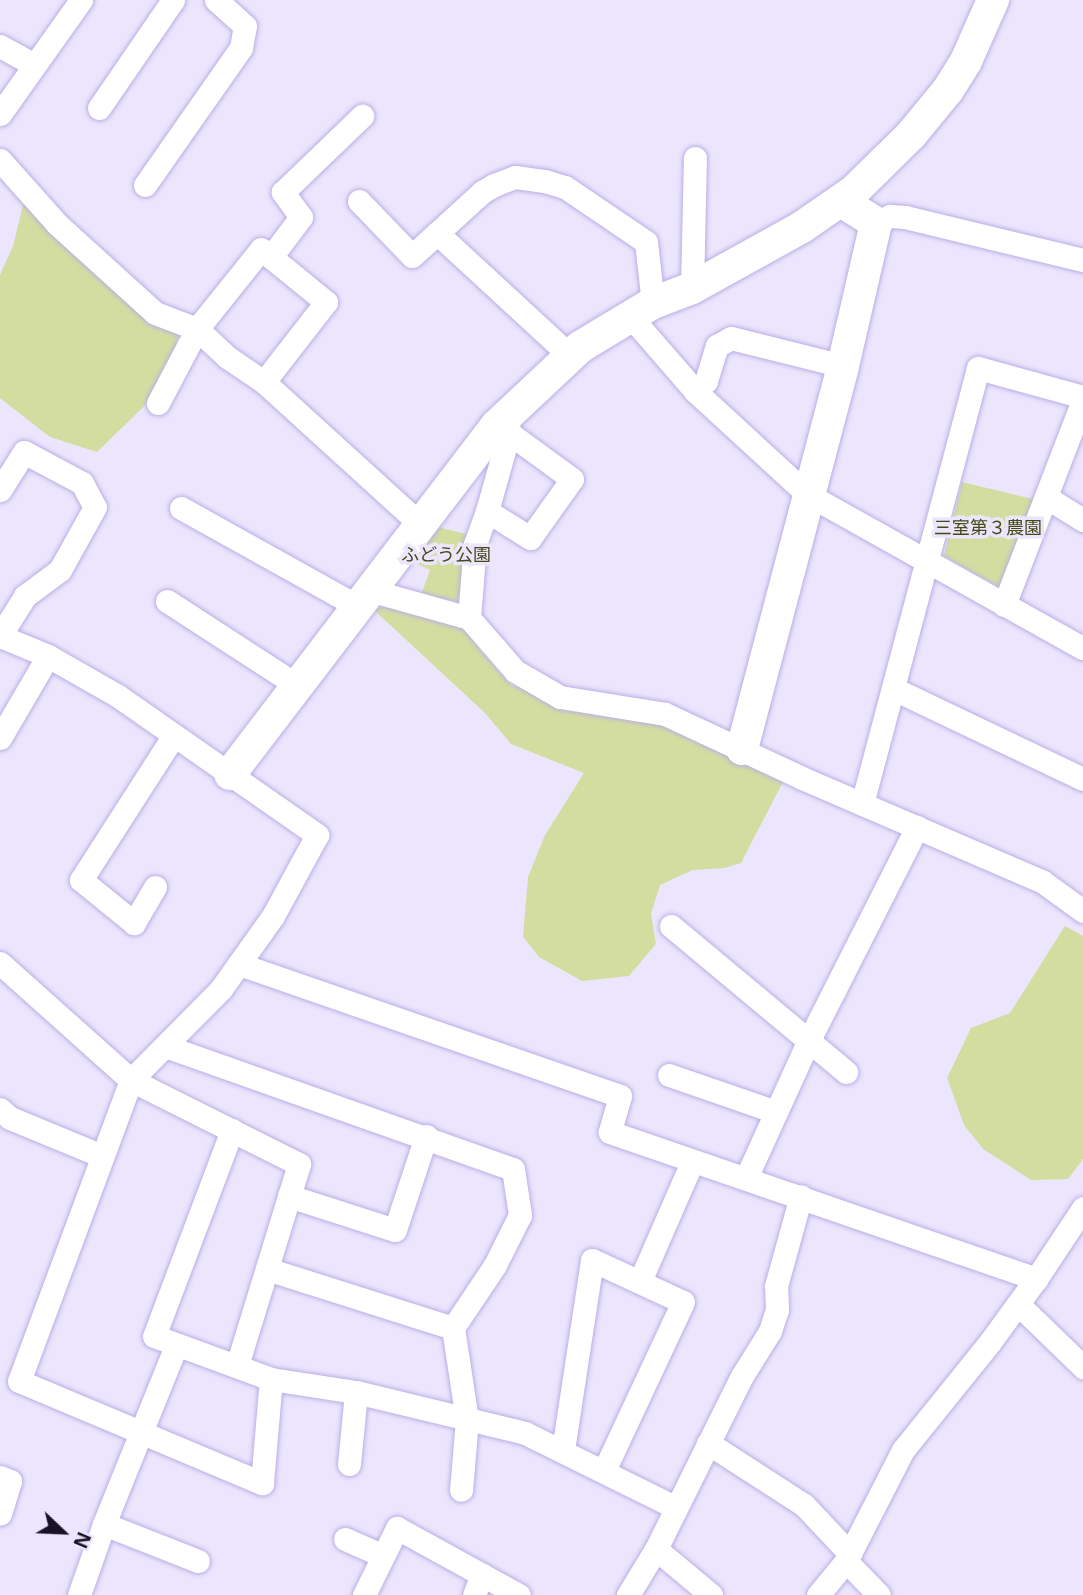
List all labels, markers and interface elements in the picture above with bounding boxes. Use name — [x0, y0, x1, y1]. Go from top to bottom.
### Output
park label: 三室第３農園 — [934, 516, 1042, 538]
park label: ふどう公園 — [401, 543, 491, 565]
north arrow — [28, 1497, 98, 1567]
text: N — [67, 1528, 97, 1552]

